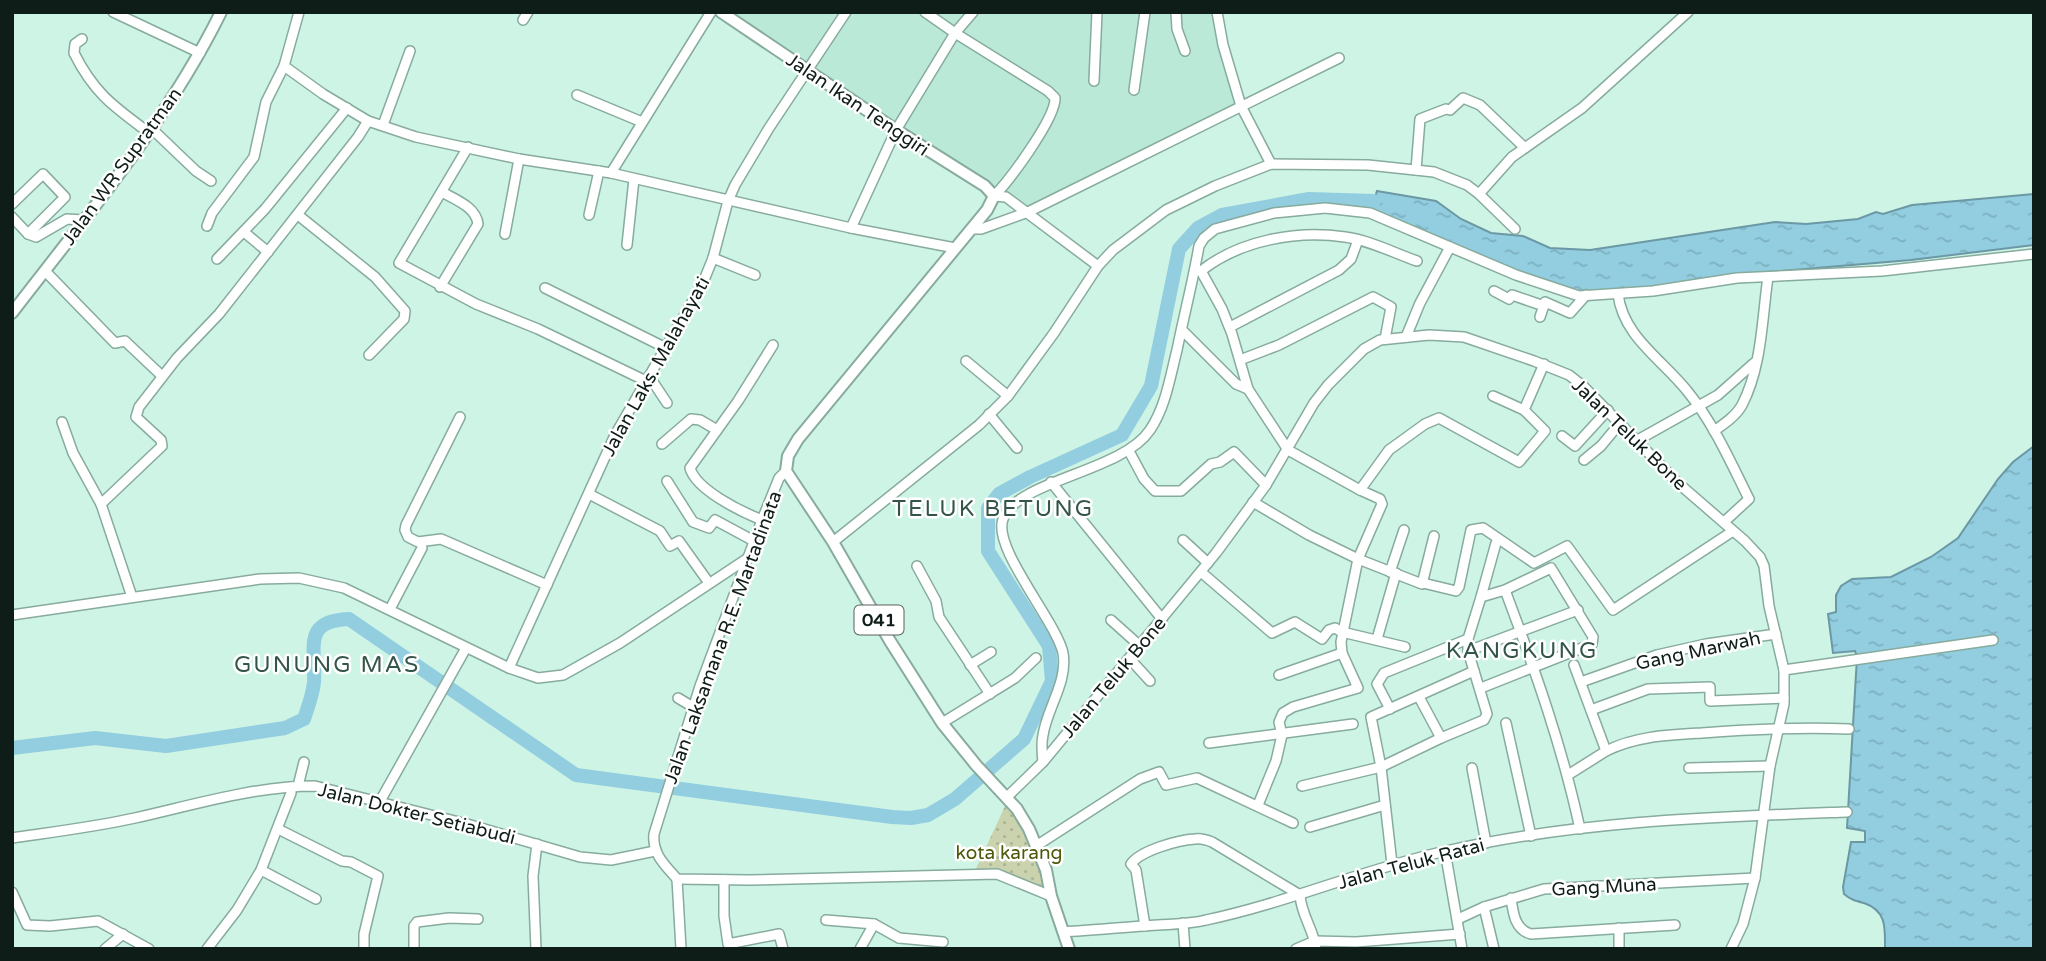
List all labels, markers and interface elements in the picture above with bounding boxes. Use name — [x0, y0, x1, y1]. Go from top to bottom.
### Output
street label: Jalan Ikan Tenggiri — [782, 49, 933, 161]
street label: Jalan WR Supratman — [57, 84, 186, 249]
street label: Jalan Laks. Malahayati — [597, 273, 714, 460]
street label: Jalan Teluk Bone — [1567, 374, 1691, 495]
street label: Jalan Laksamana R.E. Martadinata — [660, 488, 786, 787]
district label: TELUK BETUNG — [892, 495, 1094, 523]
road number: 041 — [854, 606, 903, 634]
street label: Jalan Teluk Bone — [1057, 613, 1171, 743]
street label: Gang Marwah — [1634, 627, 1763, 675]
district label: KANGKUNG — [1446, 637, 1598, 665]
district label: GUNUNG MAS — [234, 651, 420, 679]
street label: Jalan Dokter Setiabudi — [316, 779, 518, 849]
street label: Jalan Teluk Ratai — [1336, 834, 1487, 894]
park label: kota karang — [956, 842, 1062, 864]
street label: Gang Muna — [1551, 873, 1657, 901]

